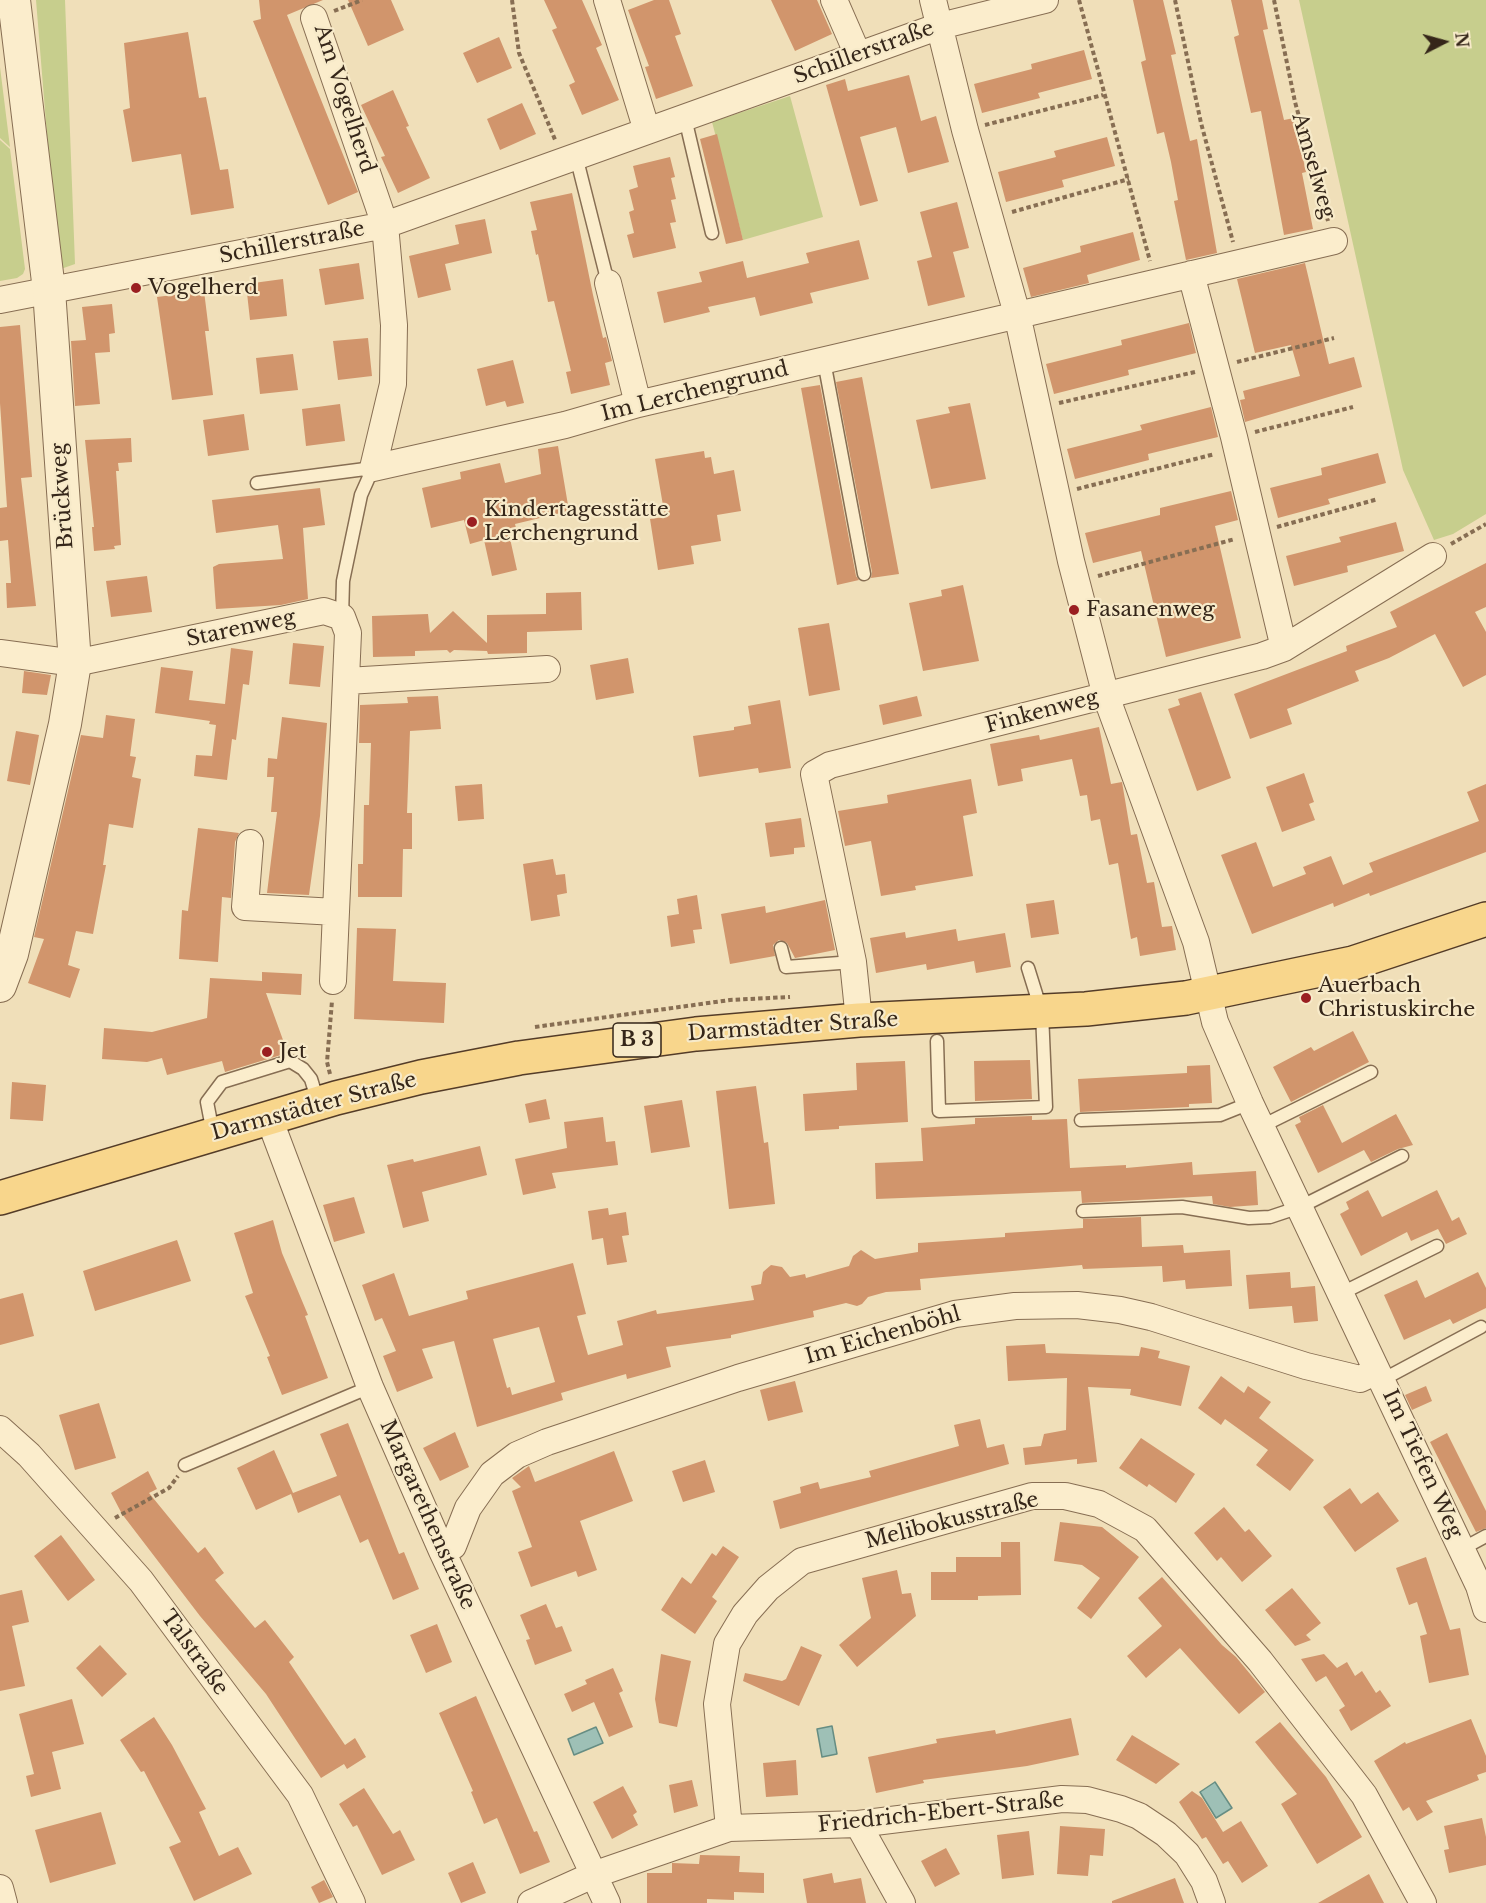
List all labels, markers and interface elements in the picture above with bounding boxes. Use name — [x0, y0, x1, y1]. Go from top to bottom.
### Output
north arrow — [1414, 12, 1474, 72]
street label: Schillerstraße — [790, 16, 938, 90]
street label: Am Vogelherd — [308, 21, 380, 177]
text: N — [1451, 32, 1473, 49]
street label: Amselweg — [1286, 110, 1340, 222]
street label: Schillerstraße — [217, 217, 367, 269]
place label: Vogelherd — [148, 275, 258, 301]
marker: Vogelherd — [129, 281, 143, 295]
street label: Im Lerchengrund — [599, 357, 791, 427]
street label: Brückweg — [47, 442, 79, 550]
place label: Kindertagesstätte Lerchengrund — [484, 497, 669, 547]
marker: Kindertagesstätte Lerchengrund — [465, 515, 479, 529]
place label: Fasanenweg — [1086, 597, 1215, 623]
marker: Fasanenweg — [1067, 603, 1081, 617]
street label: Starenweg — [184, 605, 298, 653]
street label: Finkenweg — [983, 685, 1101, 739]
place label: Auerbach Christuskirche — [1318, 973, 1475, 1023]
marker: Auerbach Christuskirche — [1299, 991, 1313, 1005]
street label: Darmstädter Straße — [687, 1007, 899, 1047]
road number: B 3 — [613, 1023, 661, 1057]
place label: Jet — [279, 1039, 307, 1065]
marker: Jet — [260, 1045, 274, 1059]
street label: Darmstädter Straße — [209, 1067, 419, 1147]
street label: Im Eichenböhl — [802, 1302, 964, 1370]
street label: Im Tiefen Weg — [1376, 1386, 1468, 1542]
street label: Margarethenstraße — [374, 1416, 480, 1614]
street label: Melibokusstraße — [863, 1487, 1041, 1555]
street label: Talstraße — [155, 1606, 233, 1700]
street label: Friedrich-Ebert-Straße — [816, 1788, 1066, 1838]

